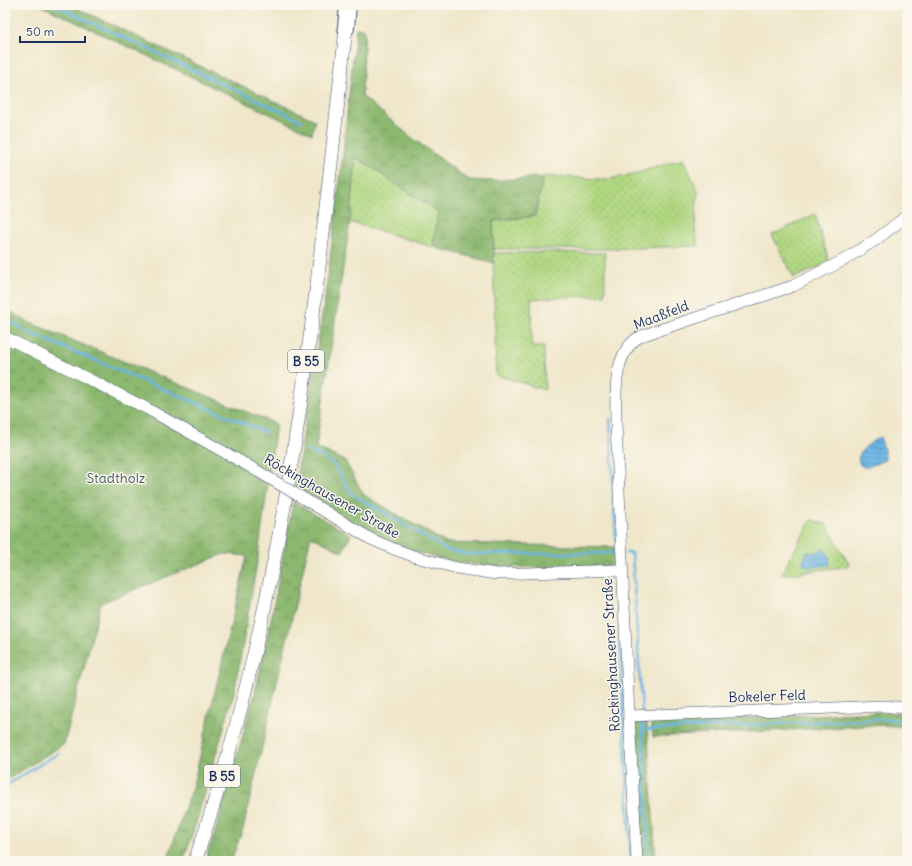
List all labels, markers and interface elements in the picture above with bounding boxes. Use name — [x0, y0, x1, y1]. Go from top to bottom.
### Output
scale bar — [20, 18, 85, 44]
text: 50 m — [26, 24, 55, 39]
street label: Maaßfeld — [631, 296, 691, 334]
road number: B 55 — [288, 350, 324, 372]
street label: Röckinghausener Straße — [261, 450, 403, 542]
park label: Stadtholz — [87, 469, 146, 487]
street label: Röckinghausener Straße — [598, 578, 624, 732]
street label: Bokeler Feld — [728, 686, 806, 706]
road number: B 55 — [204, 765, 240, 787]

